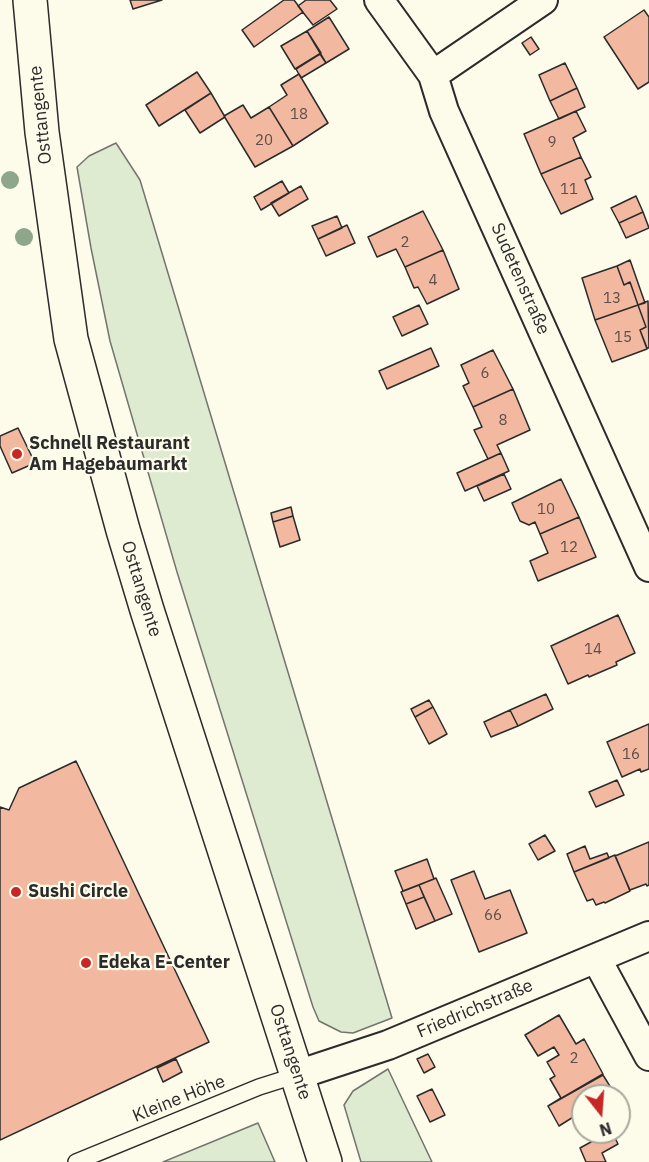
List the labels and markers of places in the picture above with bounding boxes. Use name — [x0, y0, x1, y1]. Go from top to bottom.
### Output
place label: Schnell Restaurant Am Hagebaumarkt — [29, 433, 190, 476]
marker: Schnell Restaurant Am Hagebaumarkt — [10, 447, 24, 461]
place label: Sushi Circle — [28, 881, 128, 903]
marker: Sushi Circle — [9, 885, 23, 899]
place label: Edeka E-Center — [98, 952, 230, 974]
marker: Edeka E-Center — [79, 956, 93, 970]

